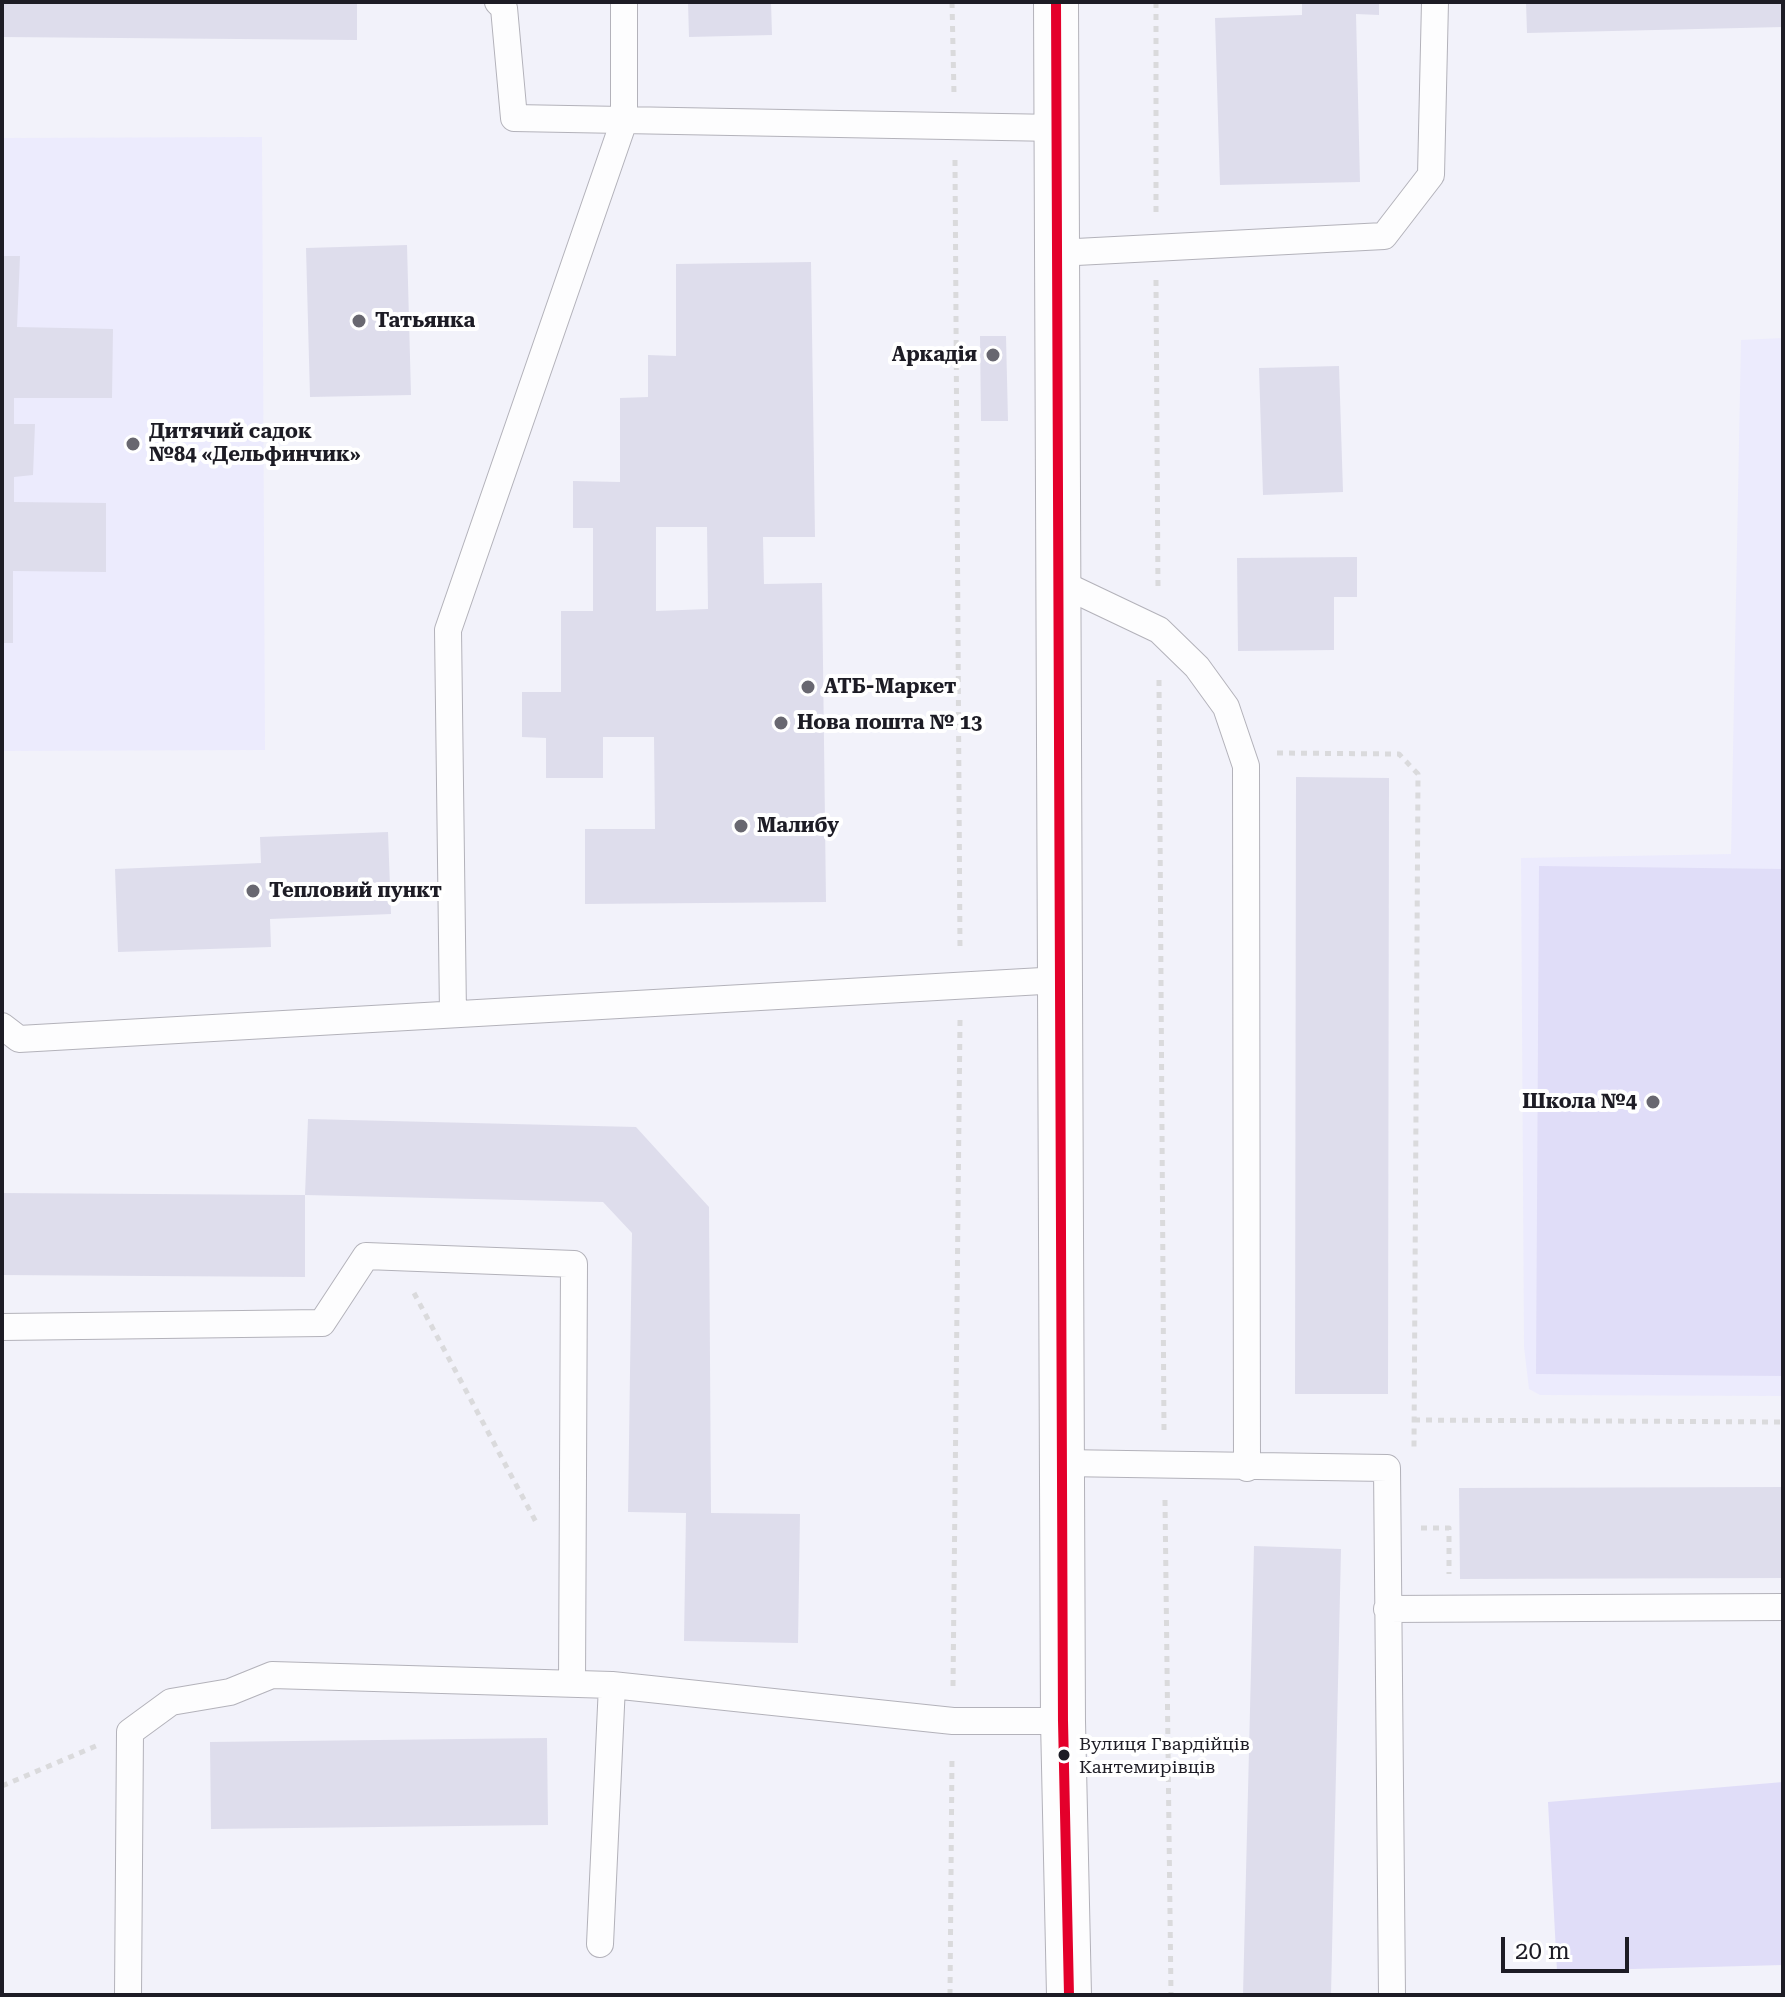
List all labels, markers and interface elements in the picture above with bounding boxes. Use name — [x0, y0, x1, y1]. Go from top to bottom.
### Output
place label: Татьянка — [375, 309, 475, 333]
marker: Татьянка — [350, 312, 368, 330]
place label: Аркадія — [892, 343, 977, 367]
marker: Аркадія — [984, 346, 1002, 364]
place label: Дитячий садок №84 «Дельфинчик» — [149, 420, 361, 467]
marker: Дитячий садок №84 «Дельфинчик» — [124, 435, 142, 453]
place label: АТБ-Маркет — [824, 675, 956, 699]
marker: АТБ-Маркет — [799, 678, 817, 696]
place label: Нова пошта № 13 — [797, 711, 982, 735]
marker: Нова пошта № 13 — [772, 714, 790, 732]
place label: Малибу — [757, 814, 839, 838]
marker: Малибу — [732, 817, 750, 835]
place label: Тепловий пункт — [269, 879, 442, 903]
marker: Тепловий пункт — [244, 882, 262, 900]
place label: Школа №4 — [1522, 1090, 1637, 1114]
marker: Школа №4 — [1644, 1093, 1662, 1111]
place label: Вулиця Гвардійців Кантемирівців — [1079, 1734, 1250, 1776]
marker: Вулиця Гвардійців Кантемирівців — [1056, 1747, 1072, 1763]
scale bar — [1505, 1921, 1633, 1971]
text: 20 m — [1515, 1937, 1570, 1965]

